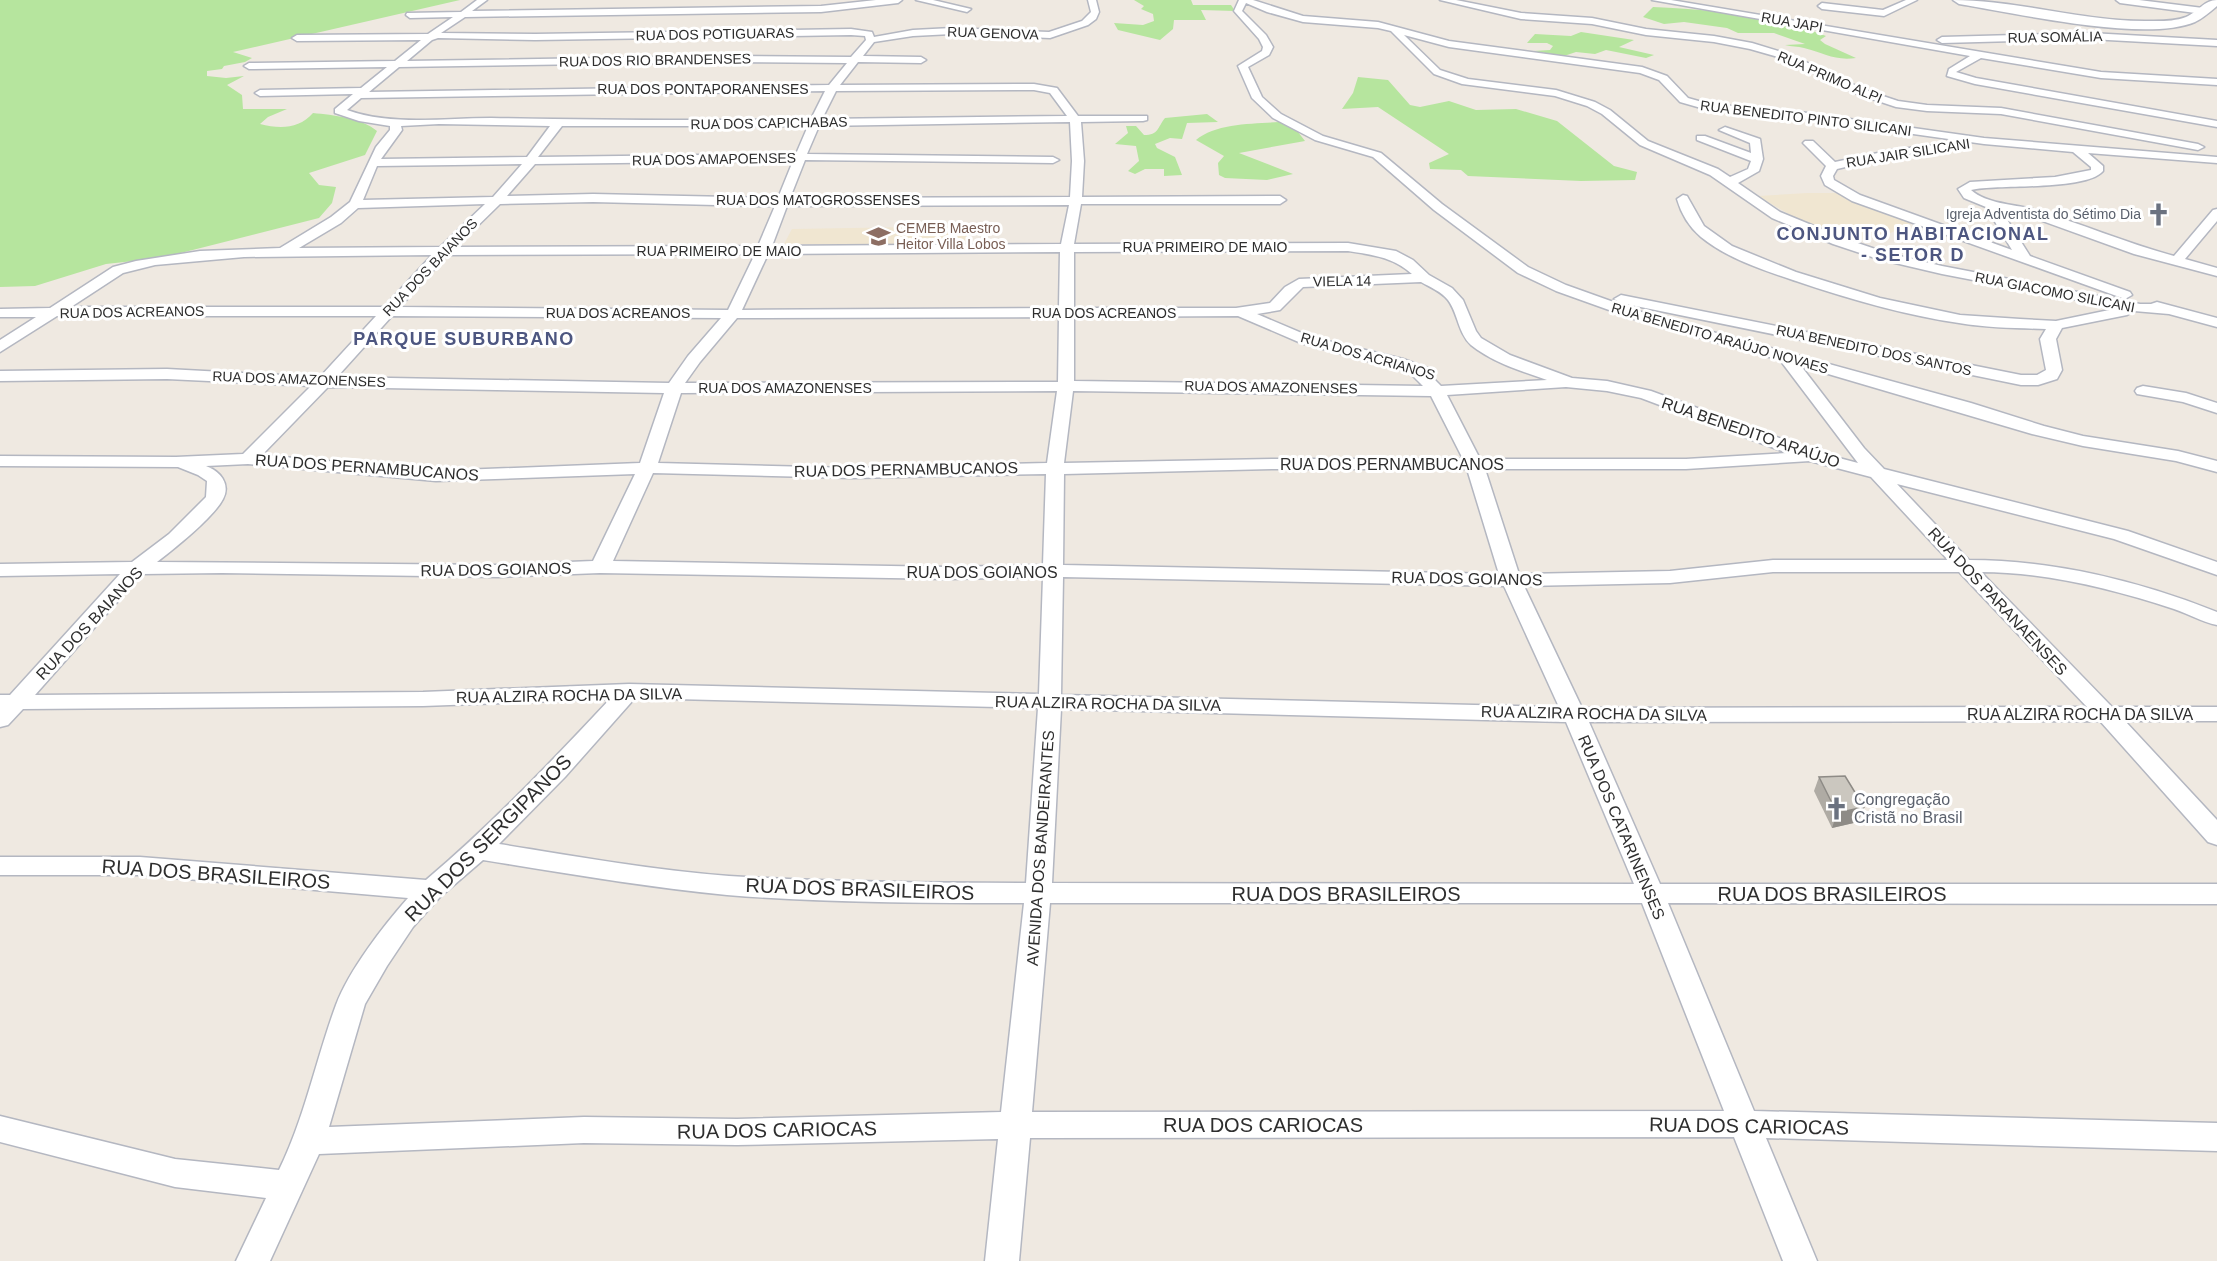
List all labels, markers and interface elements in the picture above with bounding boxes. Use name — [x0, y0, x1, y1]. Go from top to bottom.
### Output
street label: RUA JAPI — [1760, 9, 1824, 35]
street label: RUA GENOVA — [947, 23, 1040, 43]
street label: RUA DOS POTIGUARAS — [636, 25, 794, 43]
street label: RUA SOMÁLIA — [2007, 28, 2103, 46]
street label: RUA PRIMO ALPI — [1775, 48, 1885, 106]
street label: RUA DOS RIO BRANDENSES — [559, 50, 751, 70]
street label: RUA DOS PONTAPORANENSES — [597, 81, 809, 97]
street label: RUA BENEDITO PINTO SILICANI — [1699, 97, 1913, 139]
street label: RUA DOS CAPICHABAS — [690, 114, 848, 132]
street label: RUA JAIR SILICANI — [1845, 135, 1971, 171]
street label: RUA DOS AMAPOENSES — [632, 150, 796, 168]
street label: RUA DOS MATOGROSSENSES — [716, 192, 920, 208]
church icon: Igreja Adventista do Sétimo Dia — [2146, 201, 2172, 227]
place label: Igreja Adventista do Sétimo Dia — [1946, 206, 2141, 222]
street label: RUA DOS BAIANOS — [379, 215, 481, 319]
place label: CEMEB Maestro Heitor Villa Lobos — [896, 220, 1005, 252]
school or university icon: CEMEB Maestro Heitor Villa Lobos — [865, 223, 891, 249]
district label: CONJUNTO HABITACIONAL - SETOR D — [1777, 224, 2049, 265]
street label: RUA PRIMEIRO DE MAIO — [1123, 239, 1288, 255]
street label: RUA PRIMEIRO DE MAIO — [637, 243, 802, 259]
street label: RUA GIACOMO SILICANI — [1974, 269, 2136, 315]
street label: VIELA 14 — [1313, 272, 1372, 290]
street label: RUA BENEDITO ARAÚJO NOVAES — [1610, 299, 1830, 377]
street label: RUA DOS ACREANOS — [60, 303, 204, 321]
street label: RUA DOS ACREANOS — [546, 305, 690, 321]
street label: RUA DOS ACREANOS — [1032, 305, 1176, 321]
street label: RUA BENEDITO DOS SANTOS — [1775, 321, 1973, 379]
district label: PARQUE SUBURBANO — [353, 329, 575, 349]
street label: RUA DOS ACRIANOS — [1299, 329, 1437, 383]
street label: RUA DOS AMAZONENSES — [212, 368, 386, 390]
street label: RUA DOS AMAZONENSES — [1184, 377, 1358, 397]
street label: RUA DOS AMAZONENSES — [698, 380, 872, 396]
street label: RUA BENEDITO ARAÚJO — [1660, 393, 1842, 471]
street label: RUA DOS PERNAMBUCANOS — [255, 451, 479, 484]
street label: RUA DOS PERNAMBUCANOS — [1280, 456, 1504, 473]
street label: RUA DOS PERNAMBUCANOS — [794, 459, 1018, 480]
street label: RUA DOS PARANAENSES — [1925, 524, 2070, 679]
street label: RUA DOS GOIANOS — [420, 560, 572, 579]
street label: RUA DOS BAIANOS — [33, 564, 146, 683]
street label: RUA DOS GOIANOS — [906, 564, 1058, 581]
street label: RUA DOS GOIANOS — [1391, 569, 1543, 588]
street label: RUA ALZIRA ROCHA DA SILVA — [456, 685, 683, 706]
street label: RUA ALZIRA ROCHA DA SILVA — [995, 693, 1222, 714]
street label: RUA ALZIRA ROCHA DA SILVA — [1481, 703, 1708, 724]
street label: RUA ALZIRA ROCHA DA SILVA — [1967, 706, 2193, 723]
street label: AVENIDA DOS BANDEIRANTES — [1024, 730, 1057, 966]
street label: RUA DOS CATARINENSES — [1575, 732, 1668, 922]
street label: RUA DOS SERGIPANOS — [400, 750, 576, 926]
place label: Congregação Cristã no Brasil — [1854, 791, 1962, 826]
church icon: Congregação Cristã no Brasil — [1823, 795, 1849, 821]
street label: RUA DOS BRASILEIROS — [101, 855, 331, 893]
street label: RUA DOS BRASILEIROS — [745, 874, 975, 904]
street label: RUA DOS BRASILEIROS — [1232, 883, 1460, 905]
street label: RUA DOS BRASILEIROS — [1718, 883, 1946, 905]
street label: RUA DOS CARIOCAS — [1649, 1113, 1849, 1139]
street label: RUA DOS CARIOCAS — [1163, 1114, 1363, 1136]
street label: RUA DOS CARIOCAS — [677, 1117, 877, 1143]

